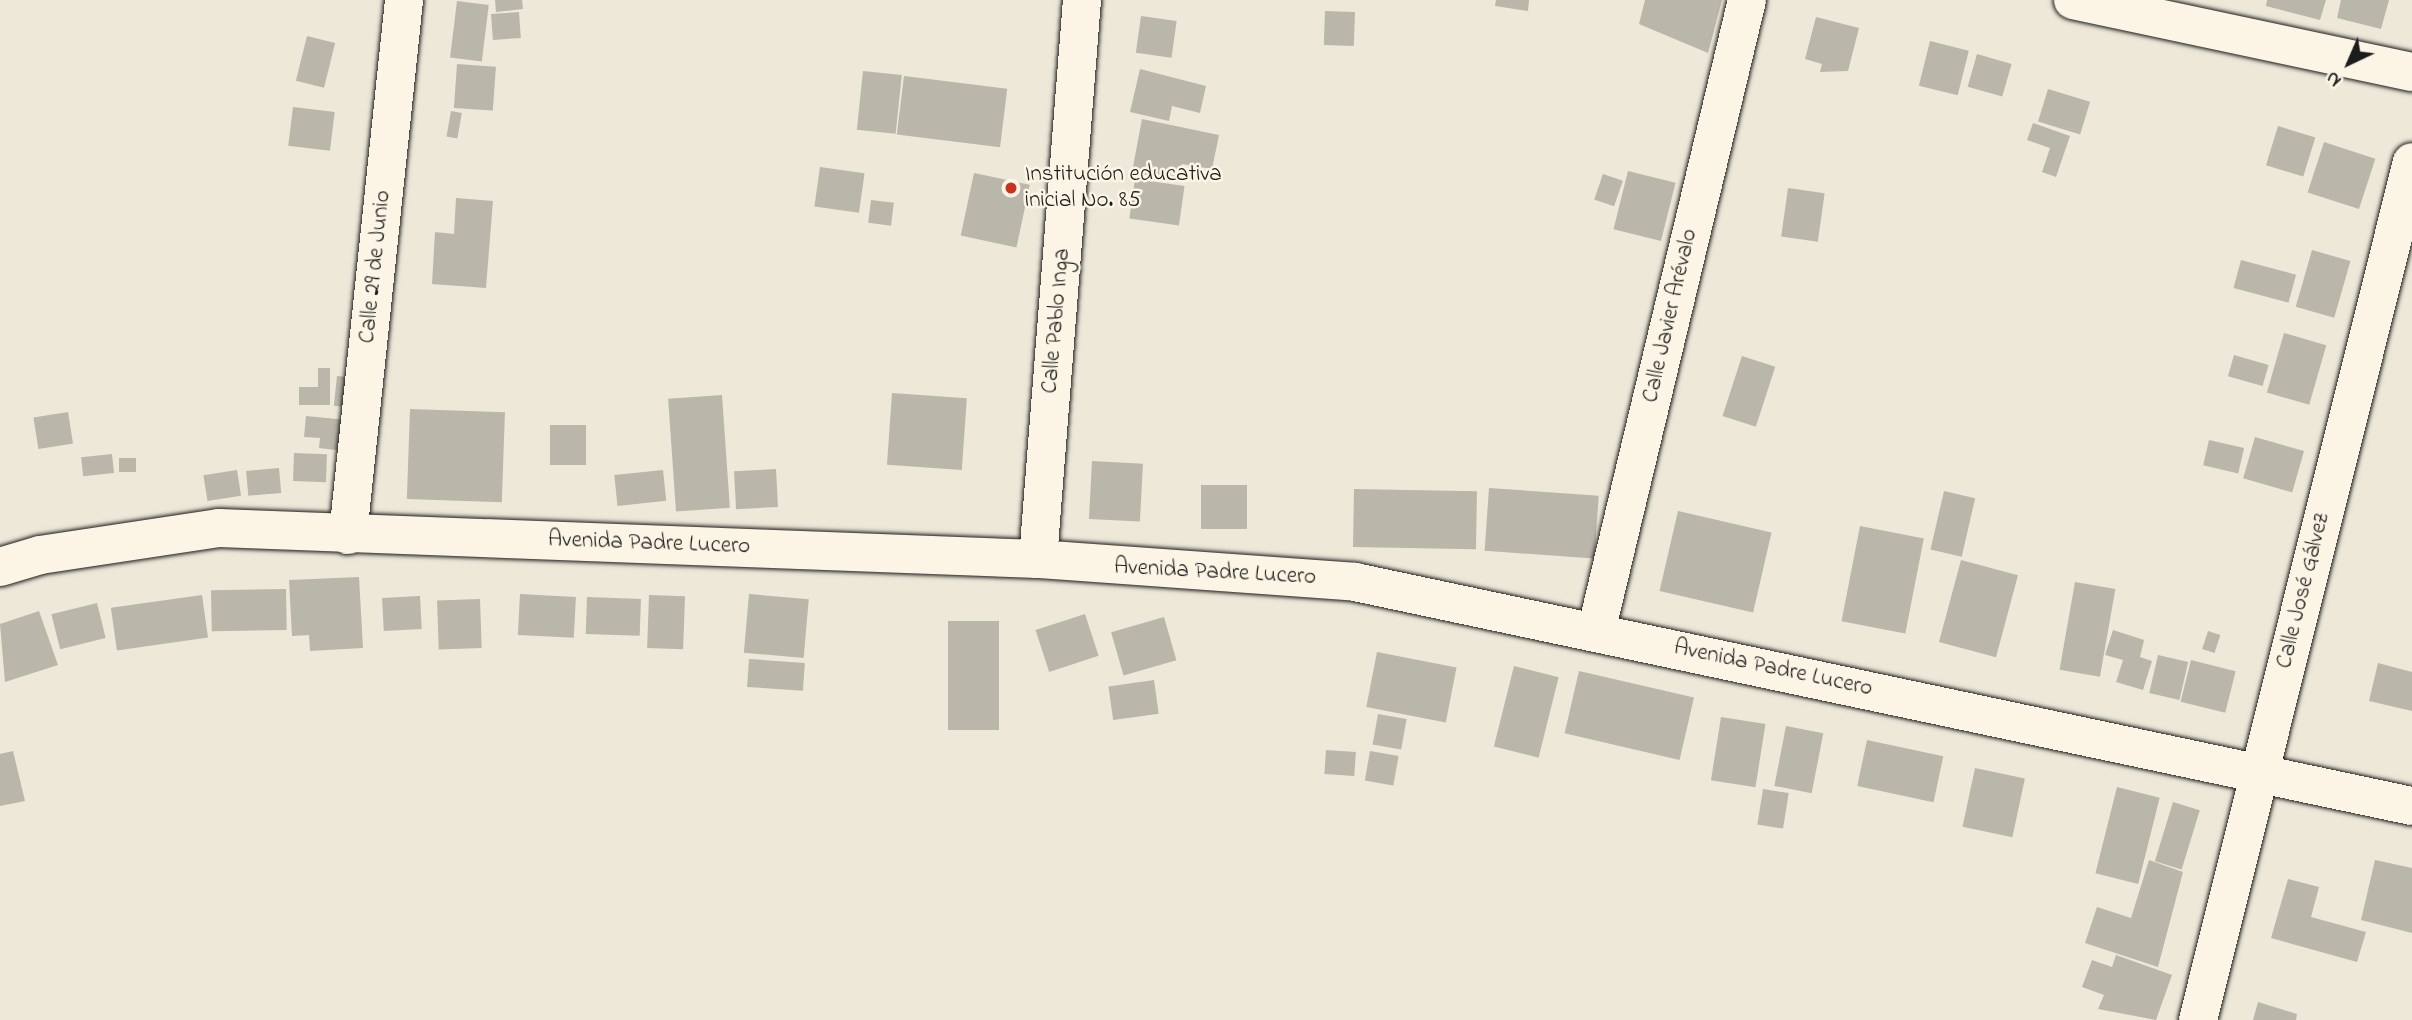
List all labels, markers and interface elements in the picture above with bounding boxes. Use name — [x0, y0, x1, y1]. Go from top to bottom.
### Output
north arrow — [2314, 28, 2384, 98]
text: N — [2320, 64, 2348, 93]
place label: Institución educativa inicial No. 85 — [1025, 161, 1222, 215]
marker: Institución educativa inicial No. 85 — [1003, 180, 1019, 196]
street label: Calle 29 de Junio — [354, 189, 398, 345]
street label: Calle Javier Arévalo — [1638, 226, 1704, 406]
street label: Calle Pablo Inga — [1037, 247, 1077, 395]
street label: Calle José Gálvez — [2271, 510, 2337, 672]
street label: Avenida Padre Lucero — [547, 527, 751, 561]
street label: Avenida Padre Lucero — [1113, 554, 1317, 592]
street label: Avenida Padre Lucero — [1671, 634, 1875, 704]

